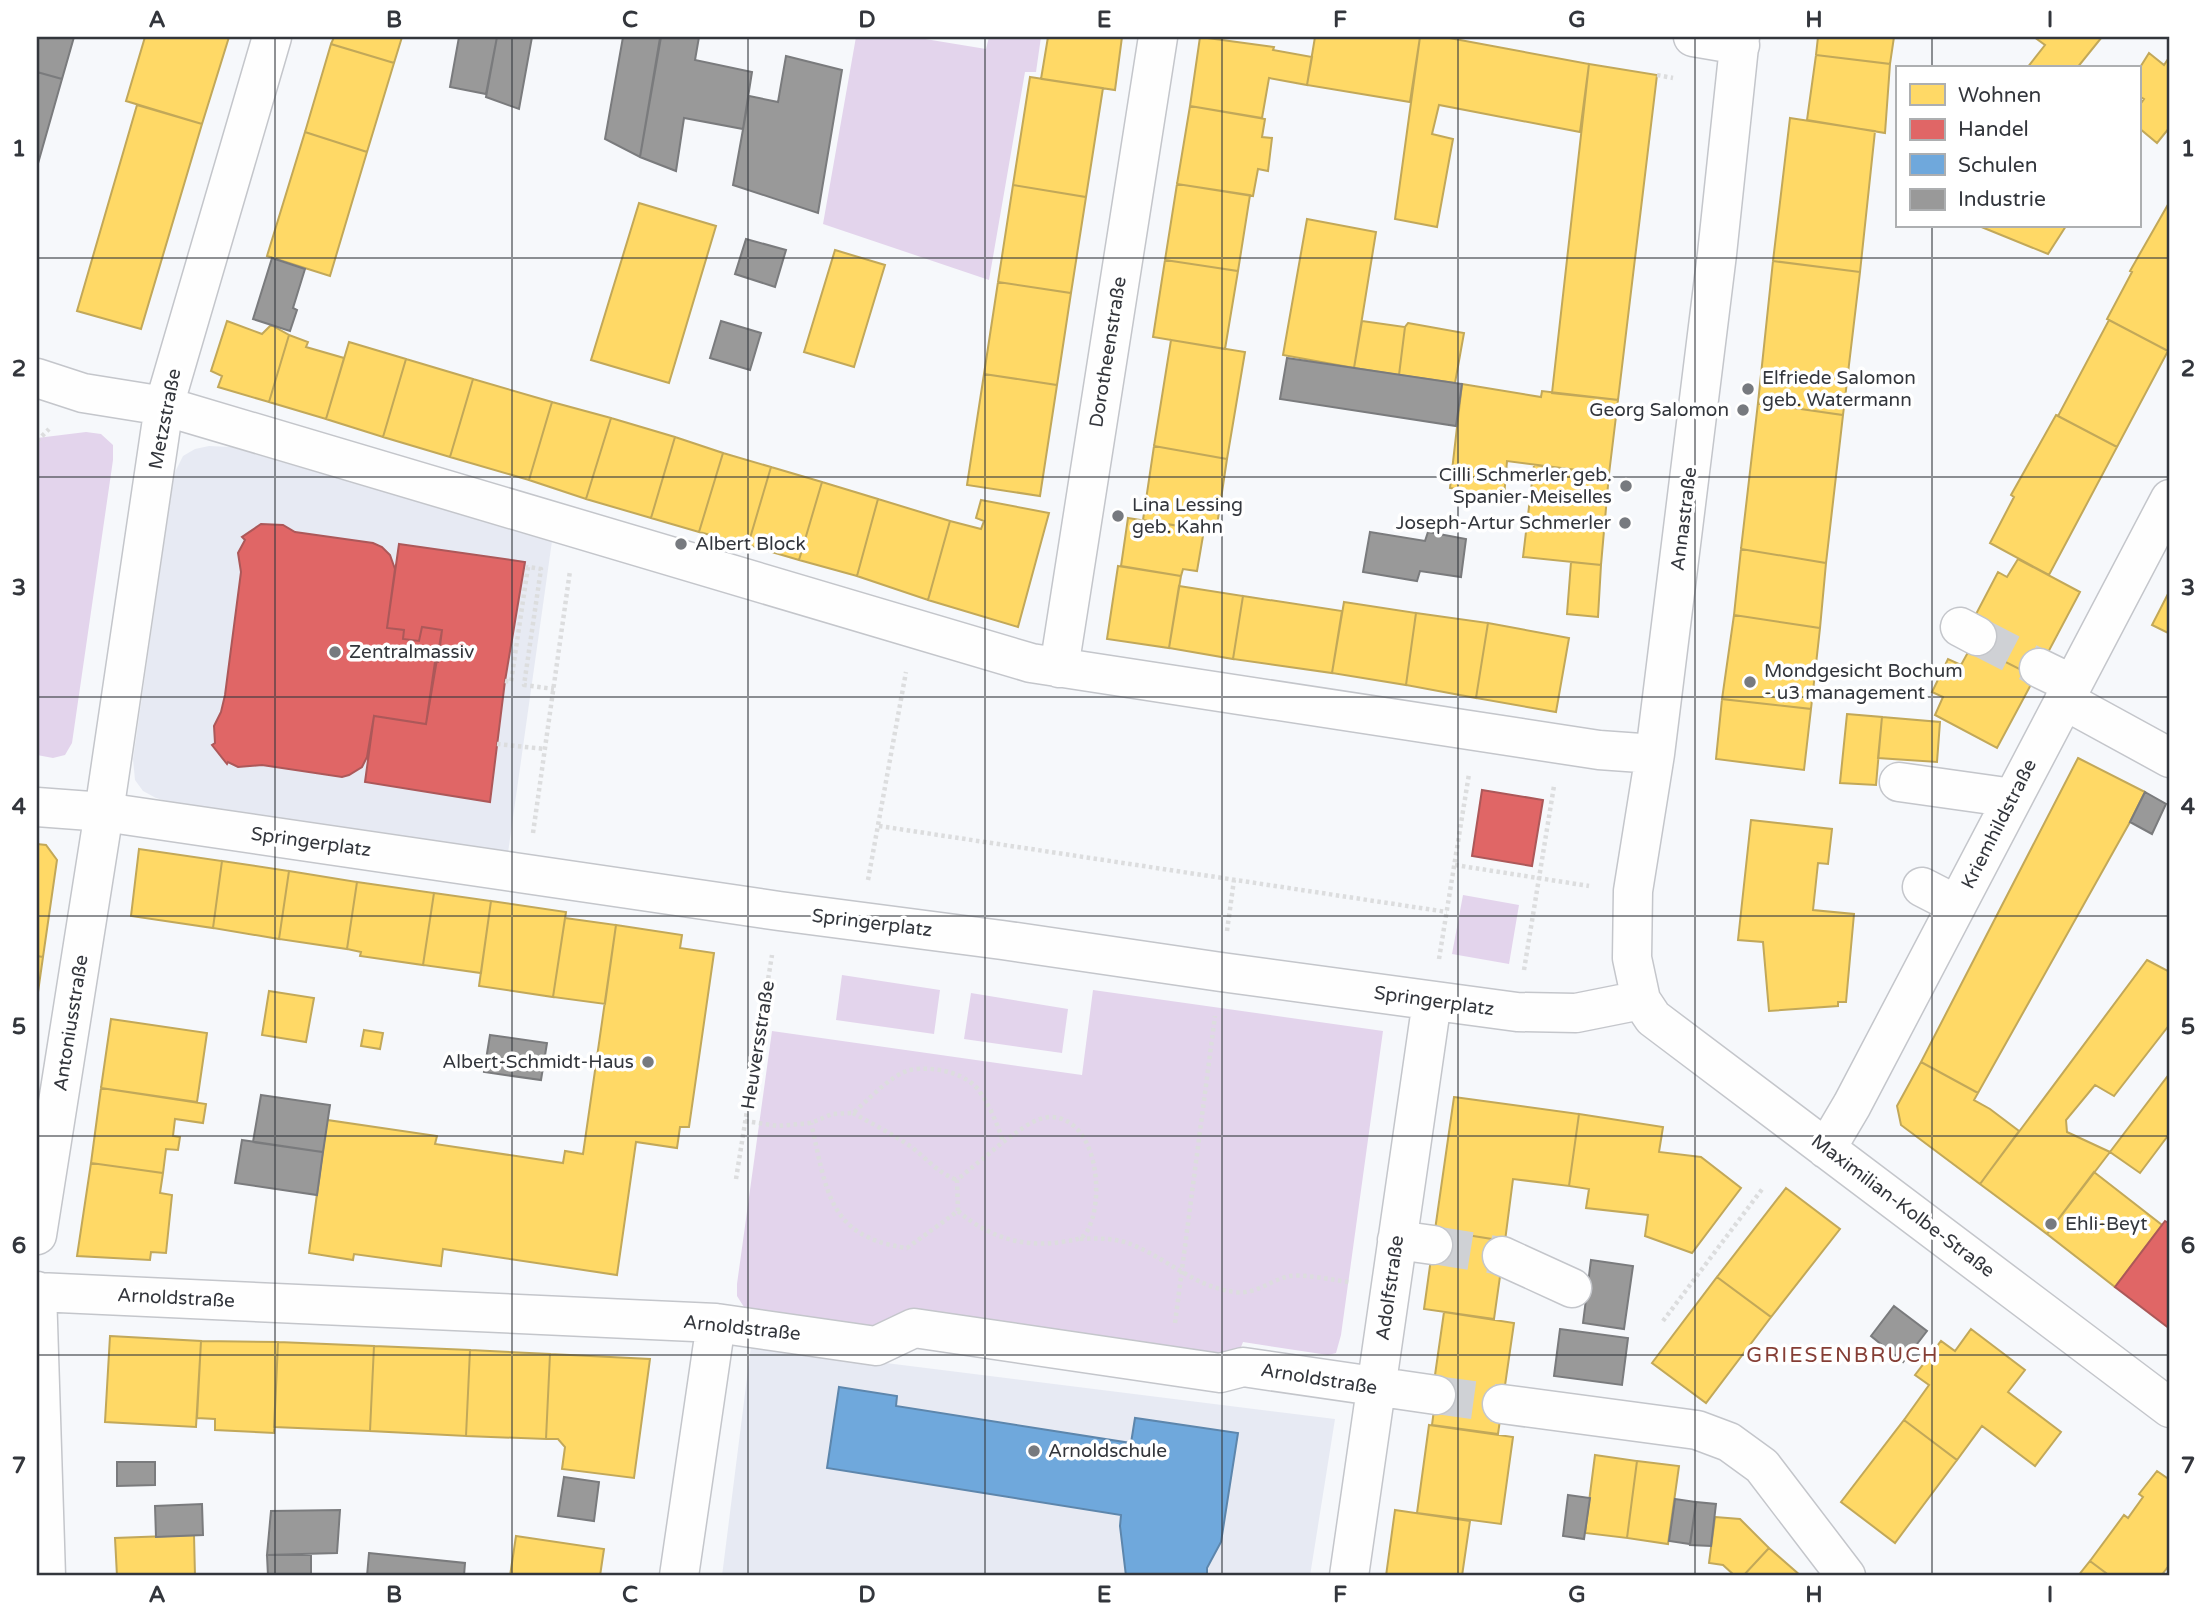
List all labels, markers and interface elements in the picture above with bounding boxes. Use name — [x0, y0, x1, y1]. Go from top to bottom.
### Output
text: A — [148, 6, 166, 34]
text: B — [386, 6, 402, 34]
text: C — [622, 6, 638, 34]
text: D — [858, 6, 876, 34]
text: E — [1097, 6, 1111, 34]
text: F — [1333, 6, 1347, 34]
text: G — [1568, 6, 1586, 34]
text: H — [1805, 6, 1823, 34]
text: I — [2047, 6, 2053, 34]
legend — [1896, 66, 2140, 228]
text: Wohnen — [1958, 83, 2041, 108]
text: Handel — [1958, 117, 2029, 142]
text: 1 — [12, 135, 26, 163]
text: 1 — [2181, 135, 2195, 163]
text: Schulen — [1958, 153, 2038, 178]
text: Industrie — [1958, 187, 2046, 212]
street label: Dorotheenstraße — [1085, 275, 1131, 429]
text: 2 — [12, 355, 26, 383]
text: 2 — [2181, 355, 2195, 383]
street label: Metzstraße — [144, 367, 186, 471]
place label: Elfriede Salomon geb. Watermann — [1762, 367, 1916, 411]
marker: Elfriede Salomon geb. Watermann — [1740, 381, 1756, 397]
place label: Georg Salomon — [1589, 399, 1729, 421]
marker: Georg Salomon — [1735, 402, 1751, 418]
place label: Cilli Schmerler geb. Spanier-Meiselles — [1439, 464, 1612, 508]
street label: Annastraße — [1667, 466, 1701, 572]
marker: Cilli Schmerler geb. Spanier-Meiselles — [1618, 478, 1634, 494]
place label: Lina Lessing geb. Kahn — [1132, 494, 1243, 538]
marker: Lina Lessing geb. Kahn — [1110, 508, 1126, 524]
place label: Joseph-Artur Schmerler — [1396, 512, 1612, 534]
marker: Joseph-Artur Schmerler — [1617, 515, 1633, 531]
place label: Albert Block — [695, 533, 806, 555]
marker: Albert Block — [673, 536, 689, 552]
text: 3 — [12, 574, 26, 602]
text: 3 — [2181, 574, 2195, 602]
place label: Zentralmassiv — [349, 641, 474, 663]
marker: Zentralmassiv — [327, 644, 343, 660]
place label: Mondgesicht Bochum - u3 management — [1764, 660, 1963, 704]
marker: Mondgesicht Bochum - u3 management — [1742, 674, 1758, 690]
street label: Kriemhildstraße — [1957, 756, 2041, 892]
text: 4 — [12, 793, 27, 821]
text: 4 — [2181, 793, 2196, 821]
street label: Springerplatz — [250, 823, 372, 861]
street label: Springerplatz — [811, 905, 933, 941]
street label: Antoniusstraße — [49, 953, 93, 1093]
street label: Heuversstraße — [737, 979, 779, 1111]
street label: Springerplatz — [1373, 982, 1495, 1020]
text: 5 — [12, 1013, 26, 1041]
text: 5 — [2181, 1013, 2195, 1041]
place label: Albert-Schmidt-Haus — [442, 1051, 634, 1073]
marker: Albert-Schmidt-Haus — [640, 1054, 656, 1070]
street label: Maximilian-Kolbe-Straße — [1807, 1130, 1999, 1282]
place label: Ehli-Beyt — [2065, 1213, 2148, 1235]
marker: Ehli-Beyt — [2043, 1216, 2059, 1232]
text: 6 — [12, 1232, 26, 1260]
text: 6 — [2181, 1232, 2195, 1260]
street label: Adolfstraße — [1372, 1234, 1408, 1342]
street label: Arnoldstraße — [117, 1284, 235, 1312]
street label: Arnoldstraße — [682, 1311, 802, 1345]
district label: GRIESENBRUCH — [1746, 1343, 1940, 1368]
street label: Arnoldstraße — [1259, 1359, 1379, 1399]
place label: Arnoldschule — [1048, 1440, 1167, 1462]
marker: Arnoldschule — [1026, 1443, 1042, 1459]
text: 7 — [12, 1452, 26, 1480]
text: 7 — [2181, 1452, 2195, 1480]
text: A — [148, 1581, 166, 1609]
text: B — [386, 1581, 402, 1609]
text: C — [622, 1581, 638, 1609]
text: D — [858, 1581, 876, 1609]
text: E — [1097, 1581, 1111, 1609]
text: F — [1333, 1581, 1347, 1609]
text: G — [1568, 1581, 1586, 1609]
text: H — [1805, 1581, 1823, 1609]
text: I — [2047, 1581, 2053, 1609]

